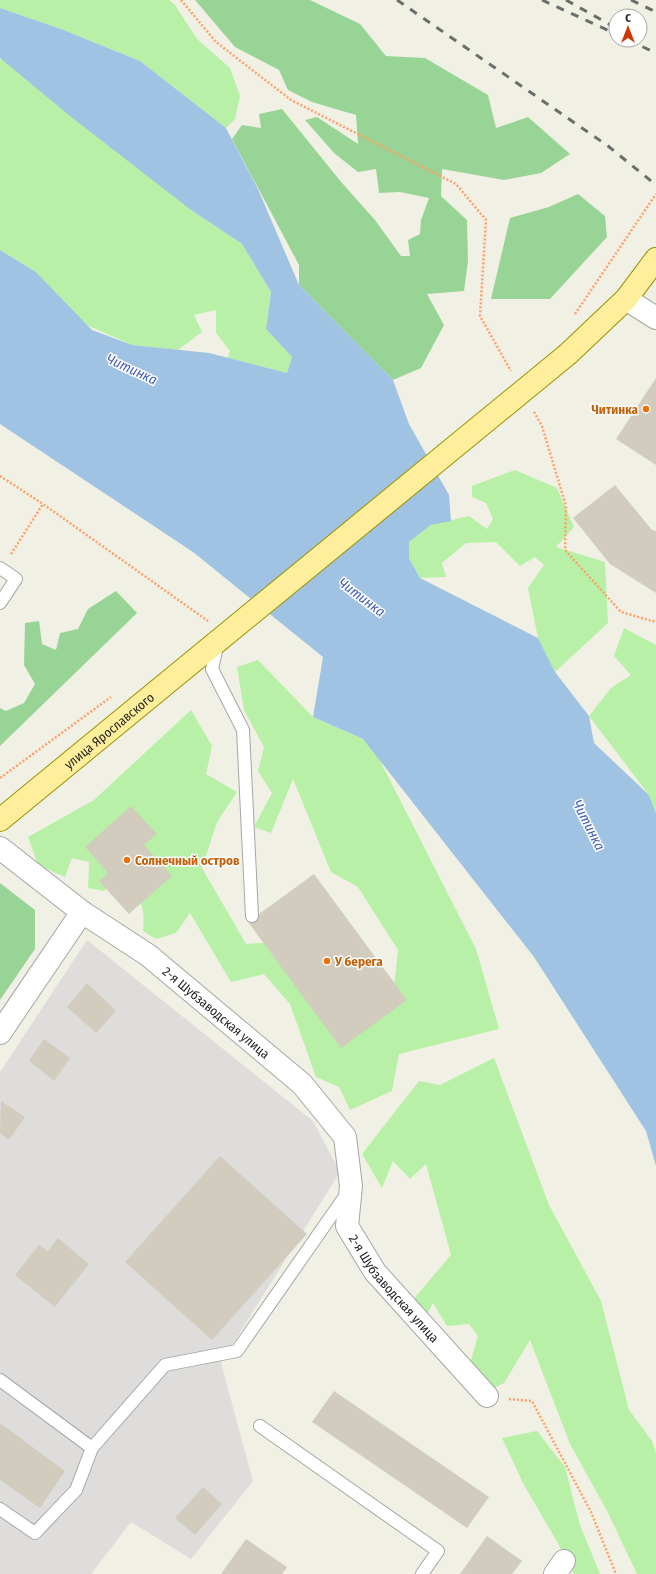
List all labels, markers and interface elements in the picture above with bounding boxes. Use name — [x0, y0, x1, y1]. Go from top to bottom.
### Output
north arrow — [608, 8, 648, 48]
text: С — [625, 12, 631, 25]
water label: Читинка — [104, 350, 160, 389]
place label: Читинка — [591, 402, 639, 417]
marker: Читинка — [641, 404, 651, 414]
water label: Читинка — [335, 574, 388, 621]
street label: улица Ярославского — [61, 690, 157, 772]
water label: Читинка — [569, 797, 608, 853]
place label: Солнечный остров — [135, 853, 240, 868]
marker: Солнечный остров — [122, 855, 132, 865]
place label: У берега — [334, 954, 383, 969]
marker: У берега — [322, 956, 332, 966]
street label: 2-я Шубзаводская улица — [160, 964, 272, 1062]
street label: 2-я Шубзаводская улица — [346, 1232, 442, 1346]

